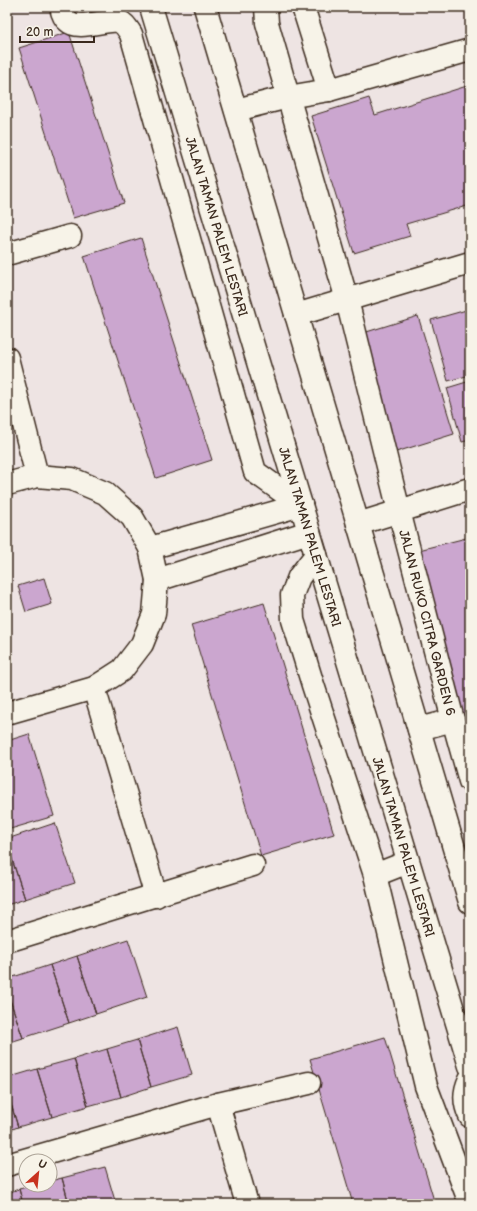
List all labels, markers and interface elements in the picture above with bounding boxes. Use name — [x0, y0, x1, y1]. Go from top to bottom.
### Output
scale bar — [20, 18, 94, 44]
text: 20 m — [26, 25, 53, 40]
street label: JALAN TAMAN PALEM LESTARI — [181, 135, 251, 318]
street label: JALAN TAMAN PALEM LESTARI — [275, 445, 344, 629]
street label: JALAN RUKO CITRA GARDEN 6 — [395, 528, 459, 718]
street label: JALAN TAMAN PALEM LESTARI — [368, 755, 438, 939]
north arrow — [18, 1153, 58, 1193]
text: U — [36, 1157, 49, 1172]

